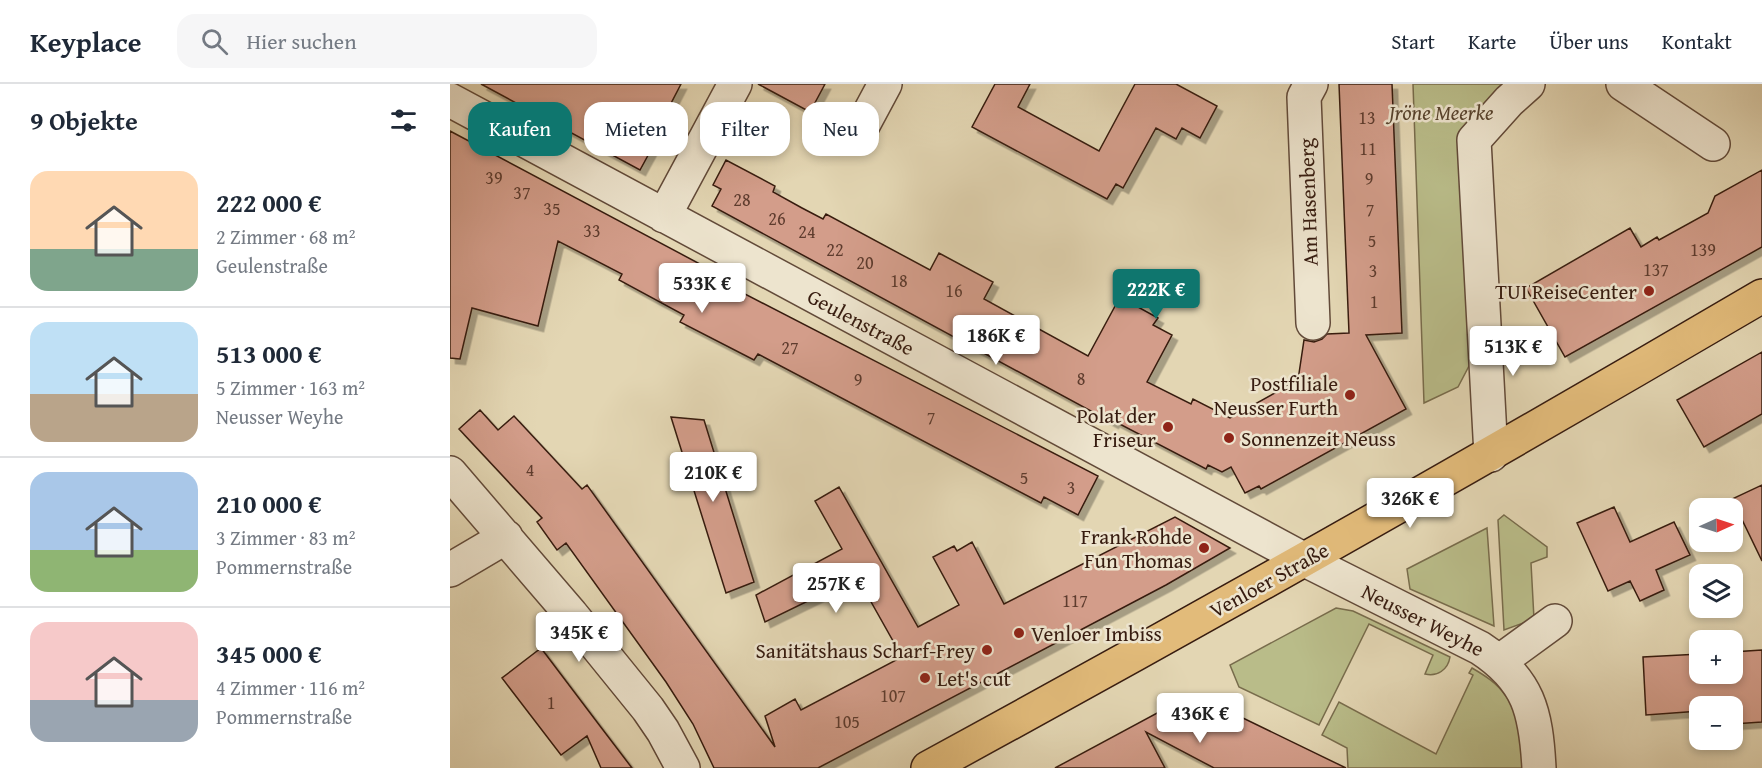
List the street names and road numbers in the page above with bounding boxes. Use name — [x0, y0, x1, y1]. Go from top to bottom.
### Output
street label: Am Hasenberg — [1290, 137, 1326, 267]
street label: Geulenstraße — [802, 281, 920, 363]
street label: Venloer Straße — [1204, 534, 1334, 626]
street label: Neusser Weyhe — [1356, 576, 1490, 664]

